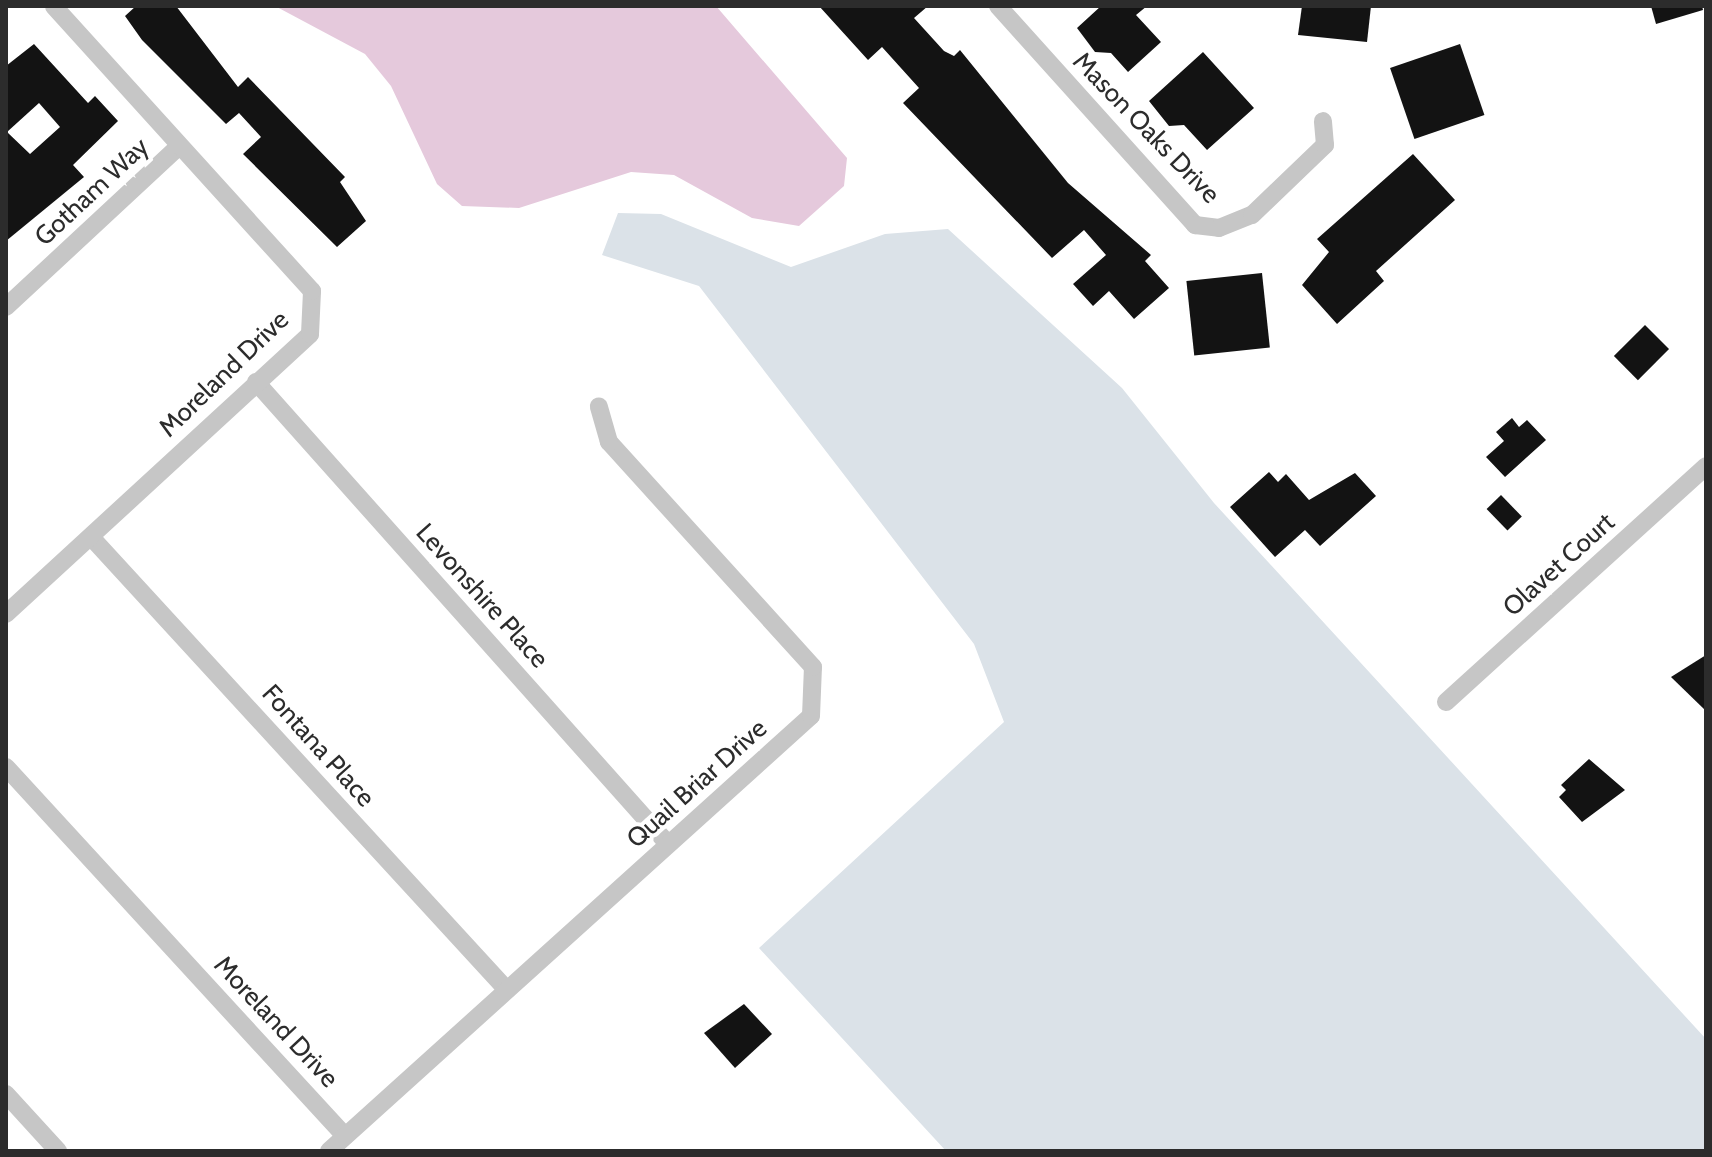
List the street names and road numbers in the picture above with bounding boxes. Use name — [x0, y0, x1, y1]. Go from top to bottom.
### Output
street label: Mason Oaks Drive — [1066, 46, 1226, 210]
street label: Gotham Way — [29, 131, 155, 253]
street label: Moreland Drive — [153, 304, 295, 444]
street label: Olavet Court — [1497, 507, 1621, 623]
street label: Levonshire Place — [409, 518, 555, 674]
street label: Fontana Place — [255, 679, 381, 813]
street label: Quail Briar Drive — [621, 713, 773, 855]
street label: Moreland Drive — [207, 950, 345, 1094]

